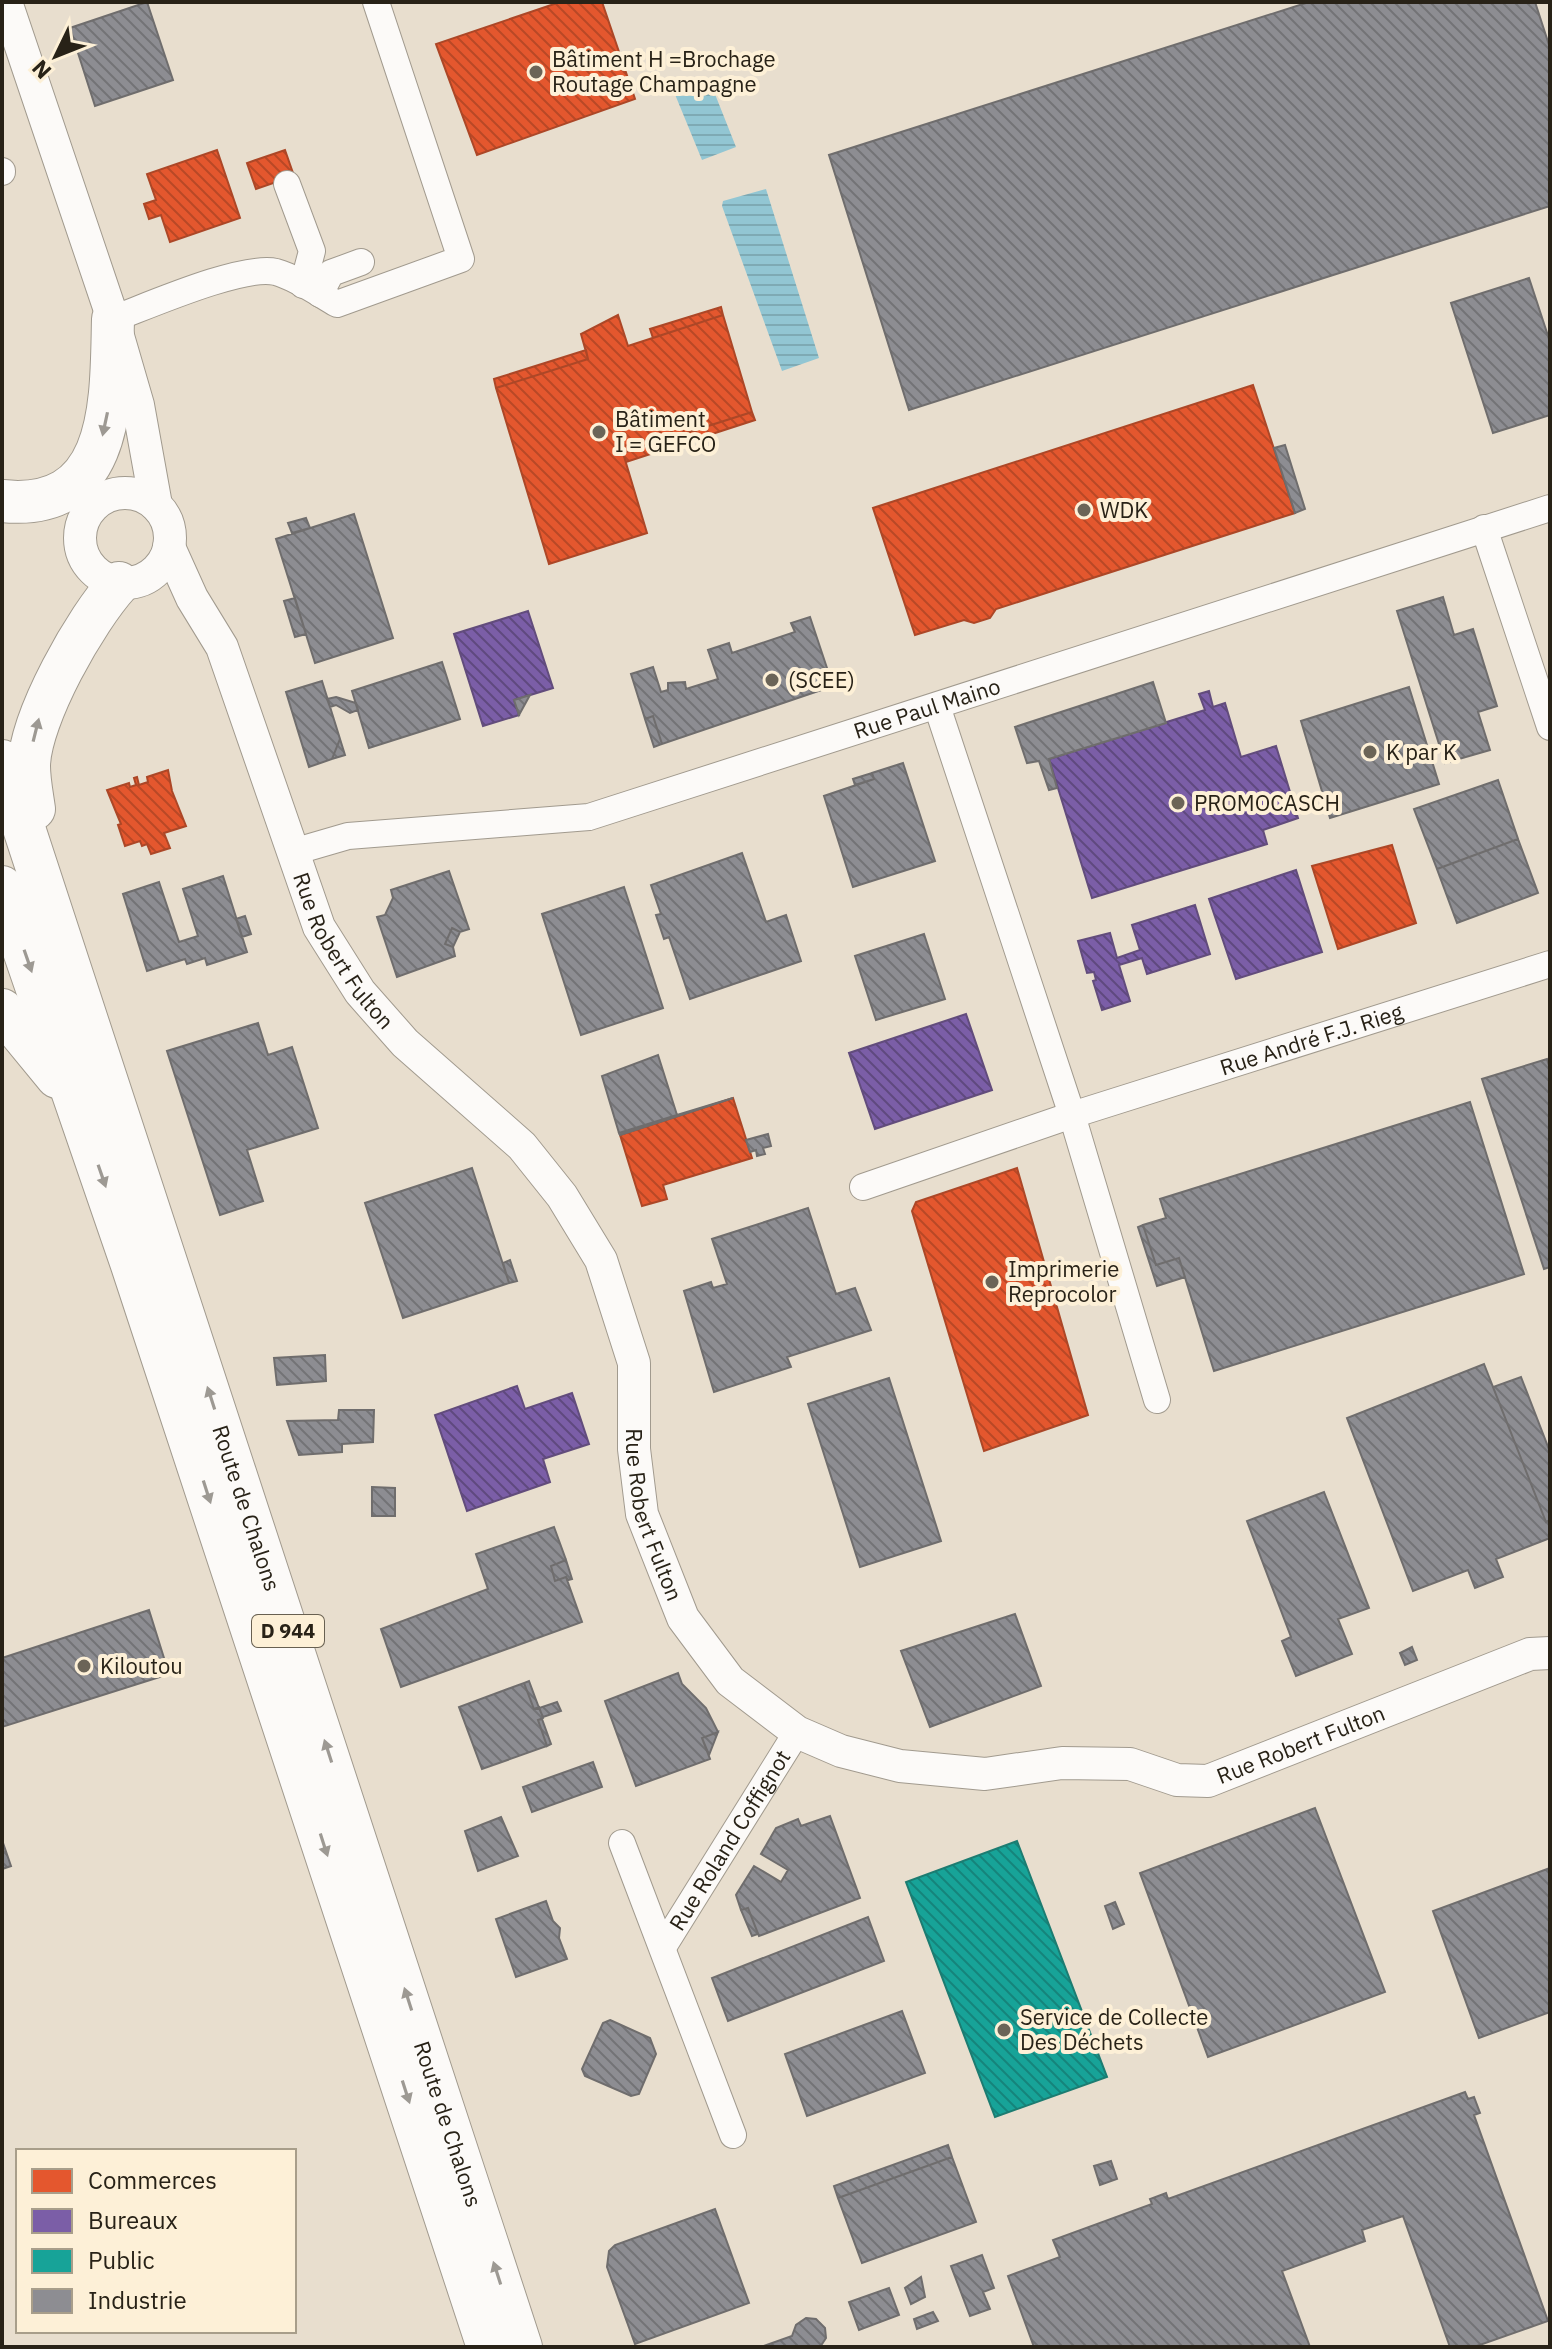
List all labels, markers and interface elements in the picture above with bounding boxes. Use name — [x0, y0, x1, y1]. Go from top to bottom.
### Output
north arrow — [16, 16, 96, 96]
place label: Bâtiment H =Brochage Routage Champagne — [552, 44, 776, 98]
text: N — [25, 54, 57, 86]
marker: Bâtiment H =Brochage Routage Champagne — [527, 63, 545, 81]
place label: Bâtiment I = GEFCO — [615, 404, 716, 458]
one-way arrow — [98, 412, 111, 437]
marker: Bâtiment I = GEFCO — [590, 423, 608, 441]
place label: WDK — [1100, 495, 1148, 524]
marker: WDK — [1075, 501, 1093, 519]
place label: (SCEE) — [788, 665, 855, 694]
marker: (SCEE) — [763, 671, 781, 689]
street label: Rue Paul Maino — [850, 671, 1004, 745]
one-way arrow — [31, 717, 43, 742]
place label: K par K — [1386, 737, 1457, 766]
marker: K par K — [1361, 743, 1379, 761]
place label: PROMOCASCH — [1194, 788, 1340, 817]
marker: PROMOCASCH — [1169, 794, 1187, 812]
street label: Rue Robert Fulton — [287, 868, 401, 1035]
one-way arrow — [22, 949, 34, 973]
street label: Rue André F.J. Rieg — [1216, 996, 1407, 1081]
one-way arrow — [96, 1164, 108, 1188]
place label: Imprimerie Reprocolor — [1008, 1254, 1119, 1308]
marker: Imprimerie Reprocolor — [983, 1273, 1001, 1291]
one-way arrow — [205, 1386, 217, 1410]
street label: Route de Chalons — [206, 1421, 288, 1595]
street label: Rue Robert Fulton — [620, 1428, 690, 1605]
one-way arrow — [201, 1481, 214, 1505]
road number: D 944 — [252, 1615, 324, 1647]
place label: Kiloutou — [100, 1651, 183, 1680]
marker: Kiloutou — [75, 1657, 93, 1675]
street label: Rue Robert Fulton — [1212, 1698, 1389, 1790]
one-way arrow — [321, 1739, 333, 1763]
street label: Rue Roland Coffignot — [662, 1744, 796, 1936]
one-way arrow — [318, 1834, 331, 1858]
one-way arrow — [401, 1986, 414, 2010]
place label: Service de Collecte Des Déchets — [1020, 2002, 1208, 2056]
marker: Service de Collecte Des Déchets — [995, 2021, 1013, 2039]
street label: Route de Chalons — [408, 2037, 489, 2210]
one-way arrow — [400, 2081, 412, 2105]
legend — [16, 2149, 296, 2333]
text: Commerces — [88, 2164, 217, 2196]
text: Bureaux — [88, 2204, 178, 2236]
text: Public — [88, 2244, 155, 2276]
one-way arrow — [490, 2260, 502, 2284]
text: Industrie — [88, 2284, 187, 2316]

